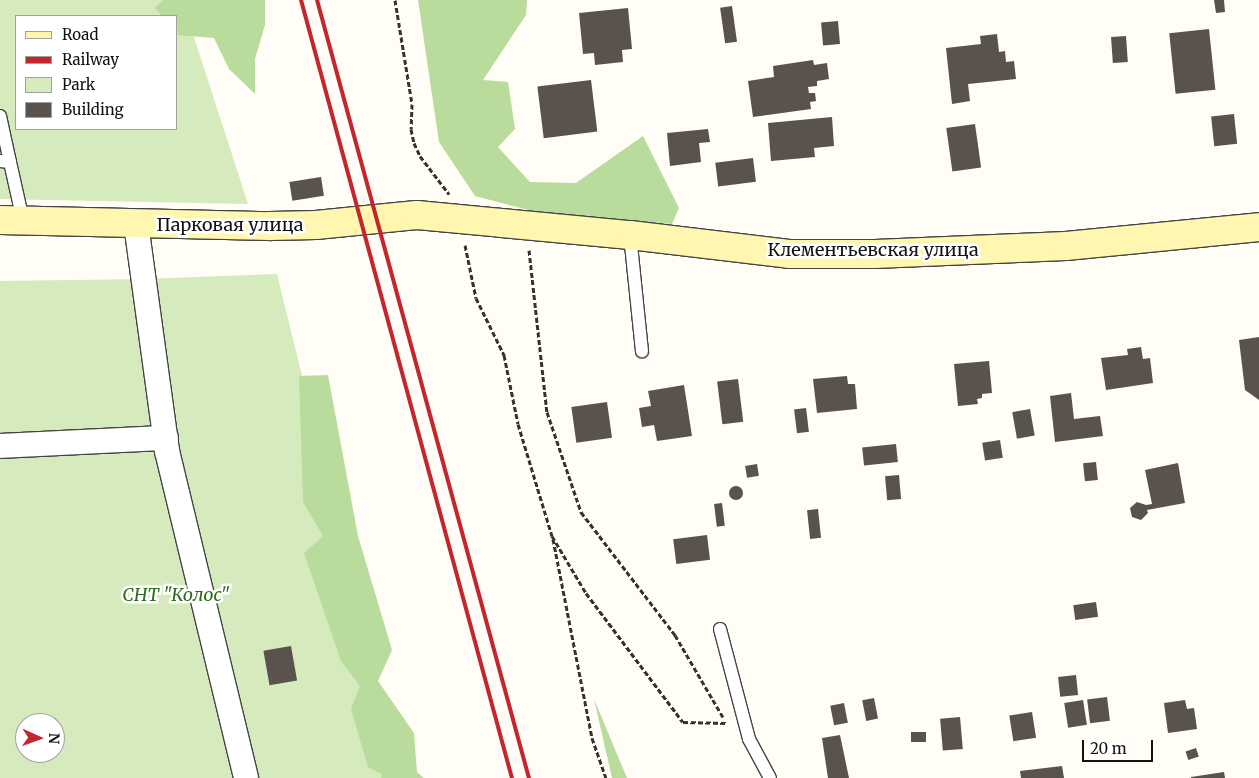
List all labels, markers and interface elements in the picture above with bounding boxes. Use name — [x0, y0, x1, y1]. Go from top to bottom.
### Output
legend — [15, 15, 178, 130]
text: Road — [62, 25, 98, 44]
text: Railway — [62, 50, 119, 69]
text: Park — [62, 75, 95, 94]
text: Building — [62, 100, 124, 119]
street label: Парковая улица — [157, 214, 303, 236]
street label: Клементьевская улица — [767, 239, 979, 261]
park label: СНТ "Колос" — [122, 584, 230, 606]
north arrow — [15, 713, 65, 763]
scale bar — [1084, 730, 1155, 762]
text: N — [45, 733, 63, 744]
text: 20 m — [1090, 739, 1127, 758]

